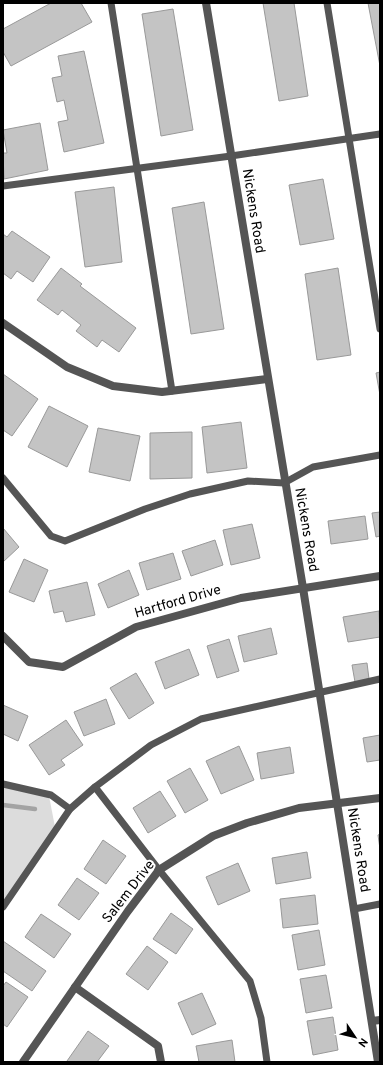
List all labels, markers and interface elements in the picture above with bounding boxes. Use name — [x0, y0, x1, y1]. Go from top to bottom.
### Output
street label: Nickens Road — [238, 168, 268, 254]
street label: Nickens Road — [290, 487, 322, 573]
street label: Hartford Drive — [133, 582, 223, 622]
street label: Nickens Road — [343, 807, 373, 893]
street label: Salem Drive — [99, 857, 159, 927]
north arrow — [335, 1017, 375, 1057]
text: N — [354, 1035, 370, 1049]

